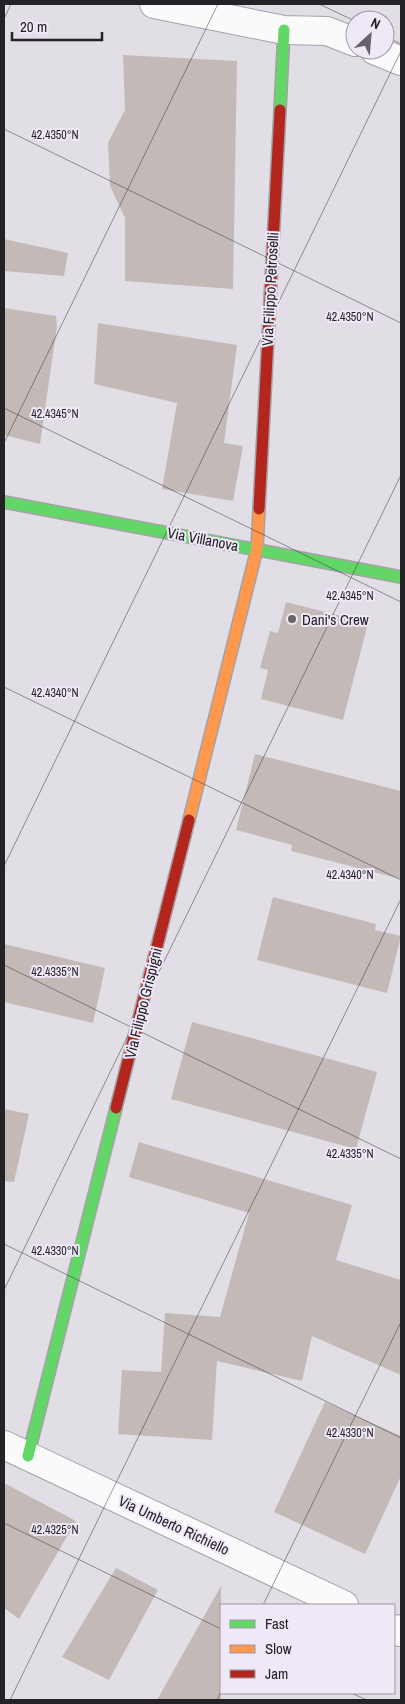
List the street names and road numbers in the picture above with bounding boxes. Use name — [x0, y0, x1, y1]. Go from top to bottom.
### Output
street label: Via Filippo Petroselli — [257, 232, 283, 346]
street label: Via Villanova — [166, 522, 241, 556]
street label: Via Filippo Grispigni — [119, 945, 167, 1061]
street label: Via Umberto Richiello — [115, 1490, 233, 1560]

